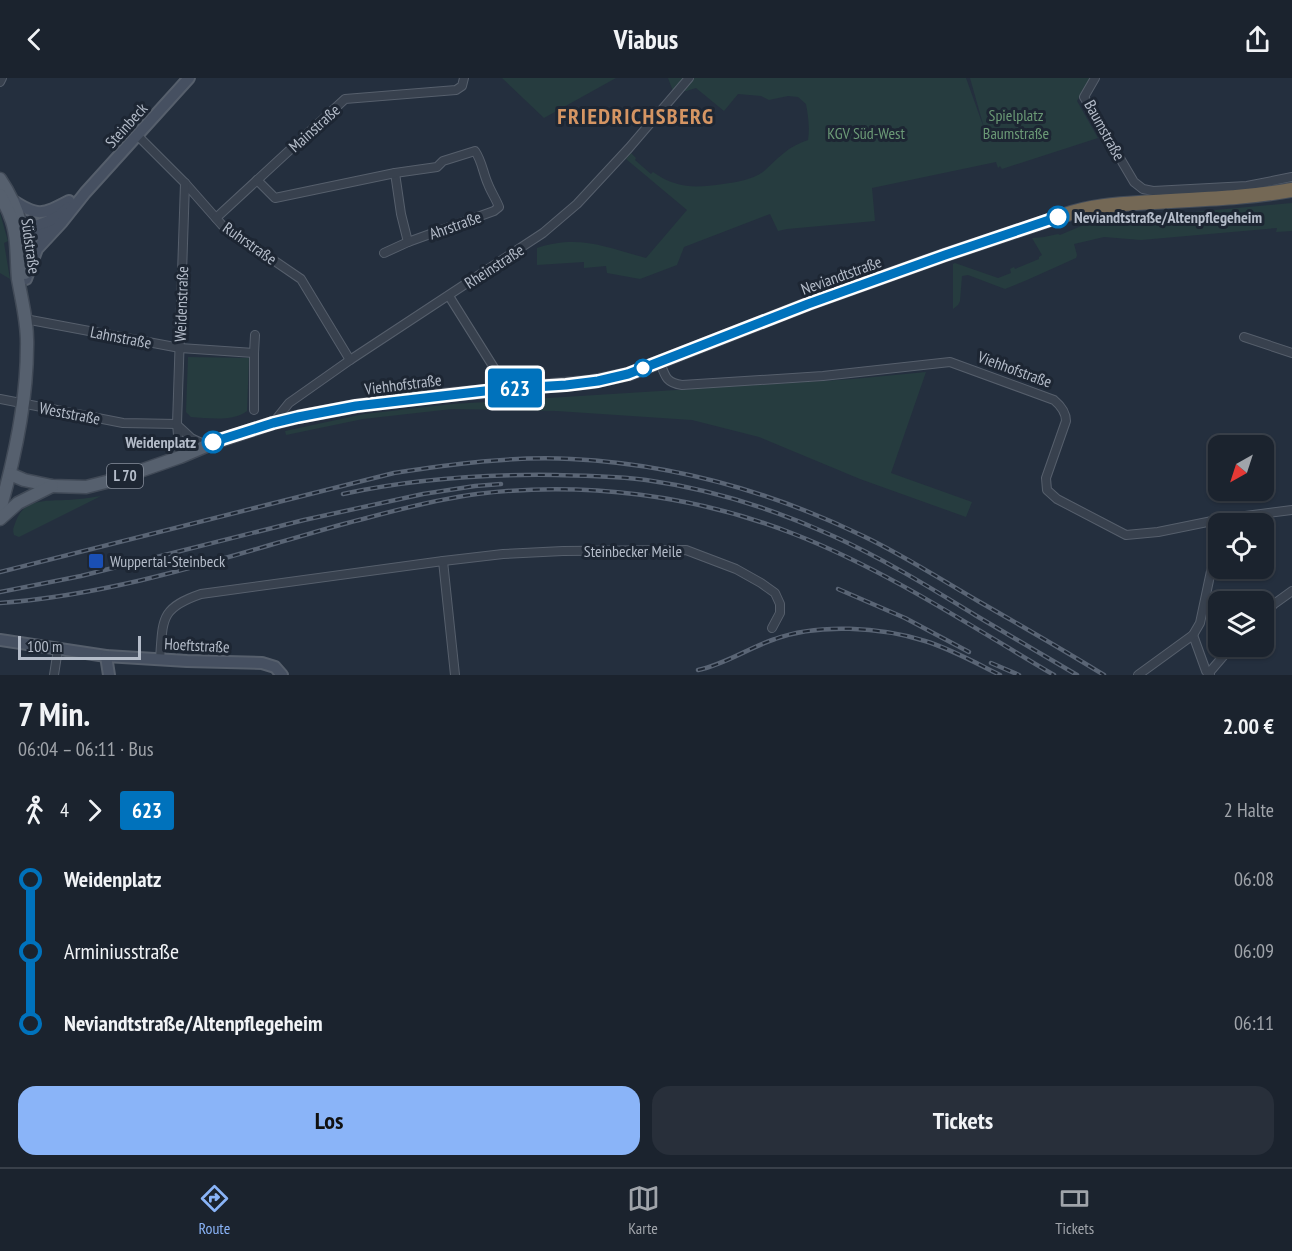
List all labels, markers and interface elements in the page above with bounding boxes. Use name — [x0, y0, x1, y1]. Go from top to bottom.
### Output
text: Viabus — [614, 22, 678, 56]
icon: back — [18, 23, 51, 56]
icon: share — [1241, 23, 1274, 56]
street label: Baumstraße — [1080, 96, 1130, 164]
street label: Steinbeck — [101, 98, 152, 152]
street label: Mainstraße — [284, 100, 344, 156]
district label: FRIEDRICHSBERG — [557, 102, 715, 130]
park label: Spielplatz Baumstraße — [983, 105, 1049, 143]
park label: KGV Süd-West — [827, 123, 905, 143]
street label: Ahrstraße — [426, 206, 484, 244]
marker: Neviandtstraße/Altenpflegeheim — [1047, 206, 1069, 228]
place label: Neviandtstraße/Altenpflegeheim — [1074, 207, 1262, 227]
street label: Südstraße — [17, 217, 45, 275]
street label: Ruhrstraße — [219, 217, 281, 269]
street label: Rheinstraße — [461, 239, 527, 293]
street label: Neviandtstraße — [798, 251, 884, 299]
street label: Weidenstraße — [170, 266, 192, 342]
street label: Lahnstraße — [89, 321, 153, 353]
street label: Viehhofstraße — [974, 346, 1055, 392]
unlabelled marker — [634, 359, 652, 377]
line badge: 623 — [480, 368, 550, 408]
street label: Viehhofstraße — [362, 369, 443, 399]
text: 623 — [500, 375, 530, 402]
street label: Weststraße — [38, 397, 102, 429]
marker: Weidenplatz — [202, 431, 224, 453]
place label: Weidenplatz — [124, 432, 196, 452]
north arrow — [1208, 435, 1274, 501]
map controls — [1208, 435, 1274, 657]
road number: L 70 — [107, 464, 143, 488]
button: locate — [1208, 513, 1274, 579]
street label: Steinbecker Meile — [584, 541, 682, 561]
place label: Wuppertal-Steinbeck — [110, 551, 226, 571]
marker: Wuppertal-Steinbeck — [87, 552, 105, 570]
button: layers — [1208, 591, 1274, 657]
scale bar — [18, 633, 141, 660]
street label: Hoeftstraße — [164, 633, 230, 657]
text: 100 m — [27, 636, 62, 656]
text: 7 Min. — [18, 692, 90, 735]
text: 2.00 € — [1223, 712, 1274, 740]
text: 06:04 – 06:11 · Bus — [18, 736, 153, 762]
icon: walk — [18, 794, 51, 827]
icon: forward — [78, 794, 111, 827]
text: 4 — [60, 797, 69, 823]
text: 623 — [132, 797, 162, 824]
text: 2 Halte — [1224, 797, 1274, 823]
text: Weidenplatz — [64, 865, 161, 893]
text: 06:08 — [1234, 866, 1274, 892]
text: Arminiusstraße — [64, 937, 179, 965]
text: 06:09 — [1234, 938, 1274, 964]
text: Neviandtstraße/Altenpflegeheim — [64, 1009, 323, 1037]
text: 06:11 — [1234, 1010, 1274, 1036]
button: Los — [18, 1086, 640, 1155]
button: Tickets — [652, 1086, 1274, 1155]
tab: Route — [198, 1182, 231, 1238]
tab: Karte — [627, 1182, 660, 1238]
tab: Tickets — [1055, 1182, 1094, 1238]

